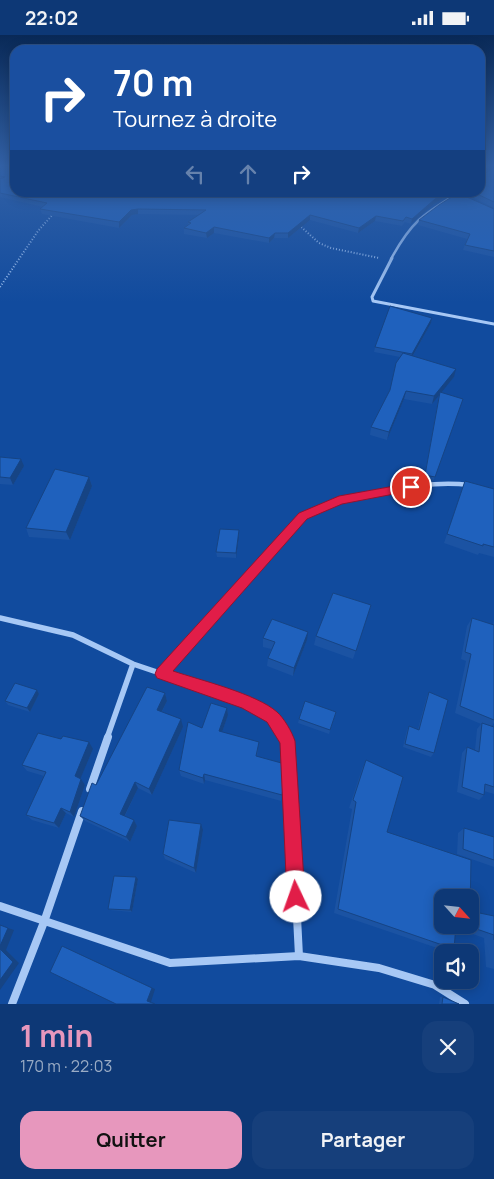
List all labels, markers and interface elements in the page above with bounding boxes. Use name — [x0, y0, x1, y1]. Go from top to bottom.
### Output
text: 22:02 — [25, 5, 78, 31]
text: 70 m — [113, 59, 193, 107]
icon: right — [30, 65, 95, 130]
text: Tournez à droite — [113, 104, 277, 134]
icon: left — [181, 160, 209, 188]
icon: ahead — [234, 160, 262, 188]
icon: right — [287, 160, 315, 188]
pin — [390, 466, 432, 508]
icon: arrive — [397, 473, 425, 501]
position arrow — [269, 870, 321, 922]
north arrow — [434, 889, 479, 934]
map controls — [434, 889, 479, 989]
button: sound — [434, 944, 479, 989]
text: 1 min — [20, 1015, 93, 1056]
button: close — [422, 1021, 474, 1073]
text: 170 m · 22:03 — [20, 1055, 112, 1077]
button: Quitter — [20, 1111, 242, 1169]
button: Partager — [252, 1111, 474, 1169]

